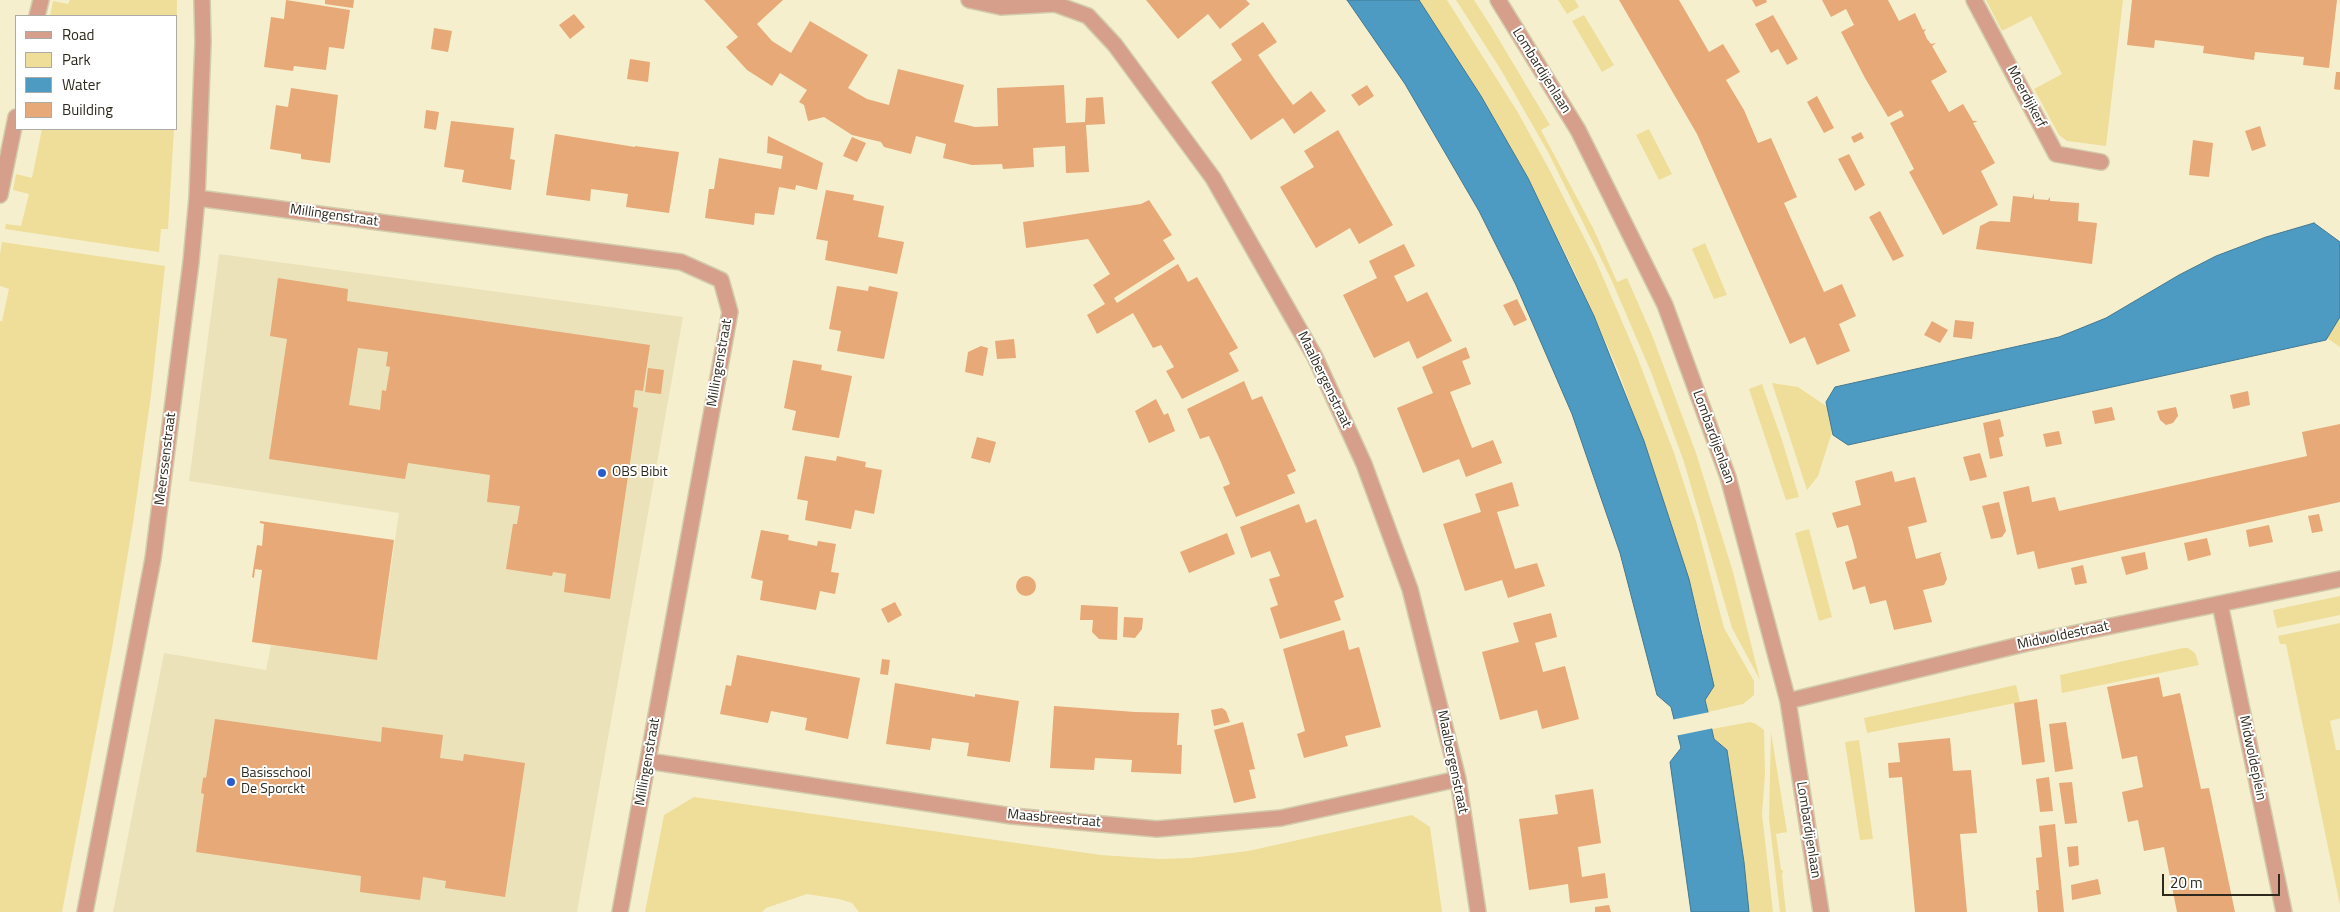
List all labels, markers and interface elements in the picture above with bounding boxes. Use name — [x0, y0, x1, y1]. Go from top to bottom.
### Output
legend — [15, 15, 178, 130]
text: Road — [62, 23, 94, 46]
street label: Lombardijenlaan — [1508, 25, 1574, 117]
text: Park — [62, 48, 91, 71]
street label: Moerdijkerf — [2003, 63, 2049, 131]
text: Water — [62, 73, 101, 96]
text: Building — [62, 98, 113, 121]
street label: Millingenstraat — [289, 201, 379, 231]
street label: Millingenstraat — [704, 318, 736, 408]
street label: Maalbergenstraat — [1293, 329, 1355, 431]
street label: Lombardijenlaan — [1688, 388, 1738, 486]
street label: Meerssenstraat — [152, 412, 180, 506]
place label: OBS Bibit — [612, 465, 668, 481]
marker: OBS Bibit — [596, 467, 608, 479]
street label: Midwoldestraat — [2016, 618, 2110, 654]
street label: Maalbergenstraat — [1433, 709, 1471, 815]
street label: Midwoldeplein — [2235, 714, 2269, 802]
street label: Millingenstraat — [632, 717, 664, 807]
place label: Basisschool De Sporckt — [241, 766, 311, 799]
marker: Basisschool De Sporckt — [225, 776, 237, 788]
street label: Lombardijenlaan — [1792, 780, 1824, 880]
street label: Maasbreestraat — [1007, 807, 1101, 831]
scale bar — [2165, 864, 2282, 896]
text: 20 m — [2170, 871, 2203, 894]

